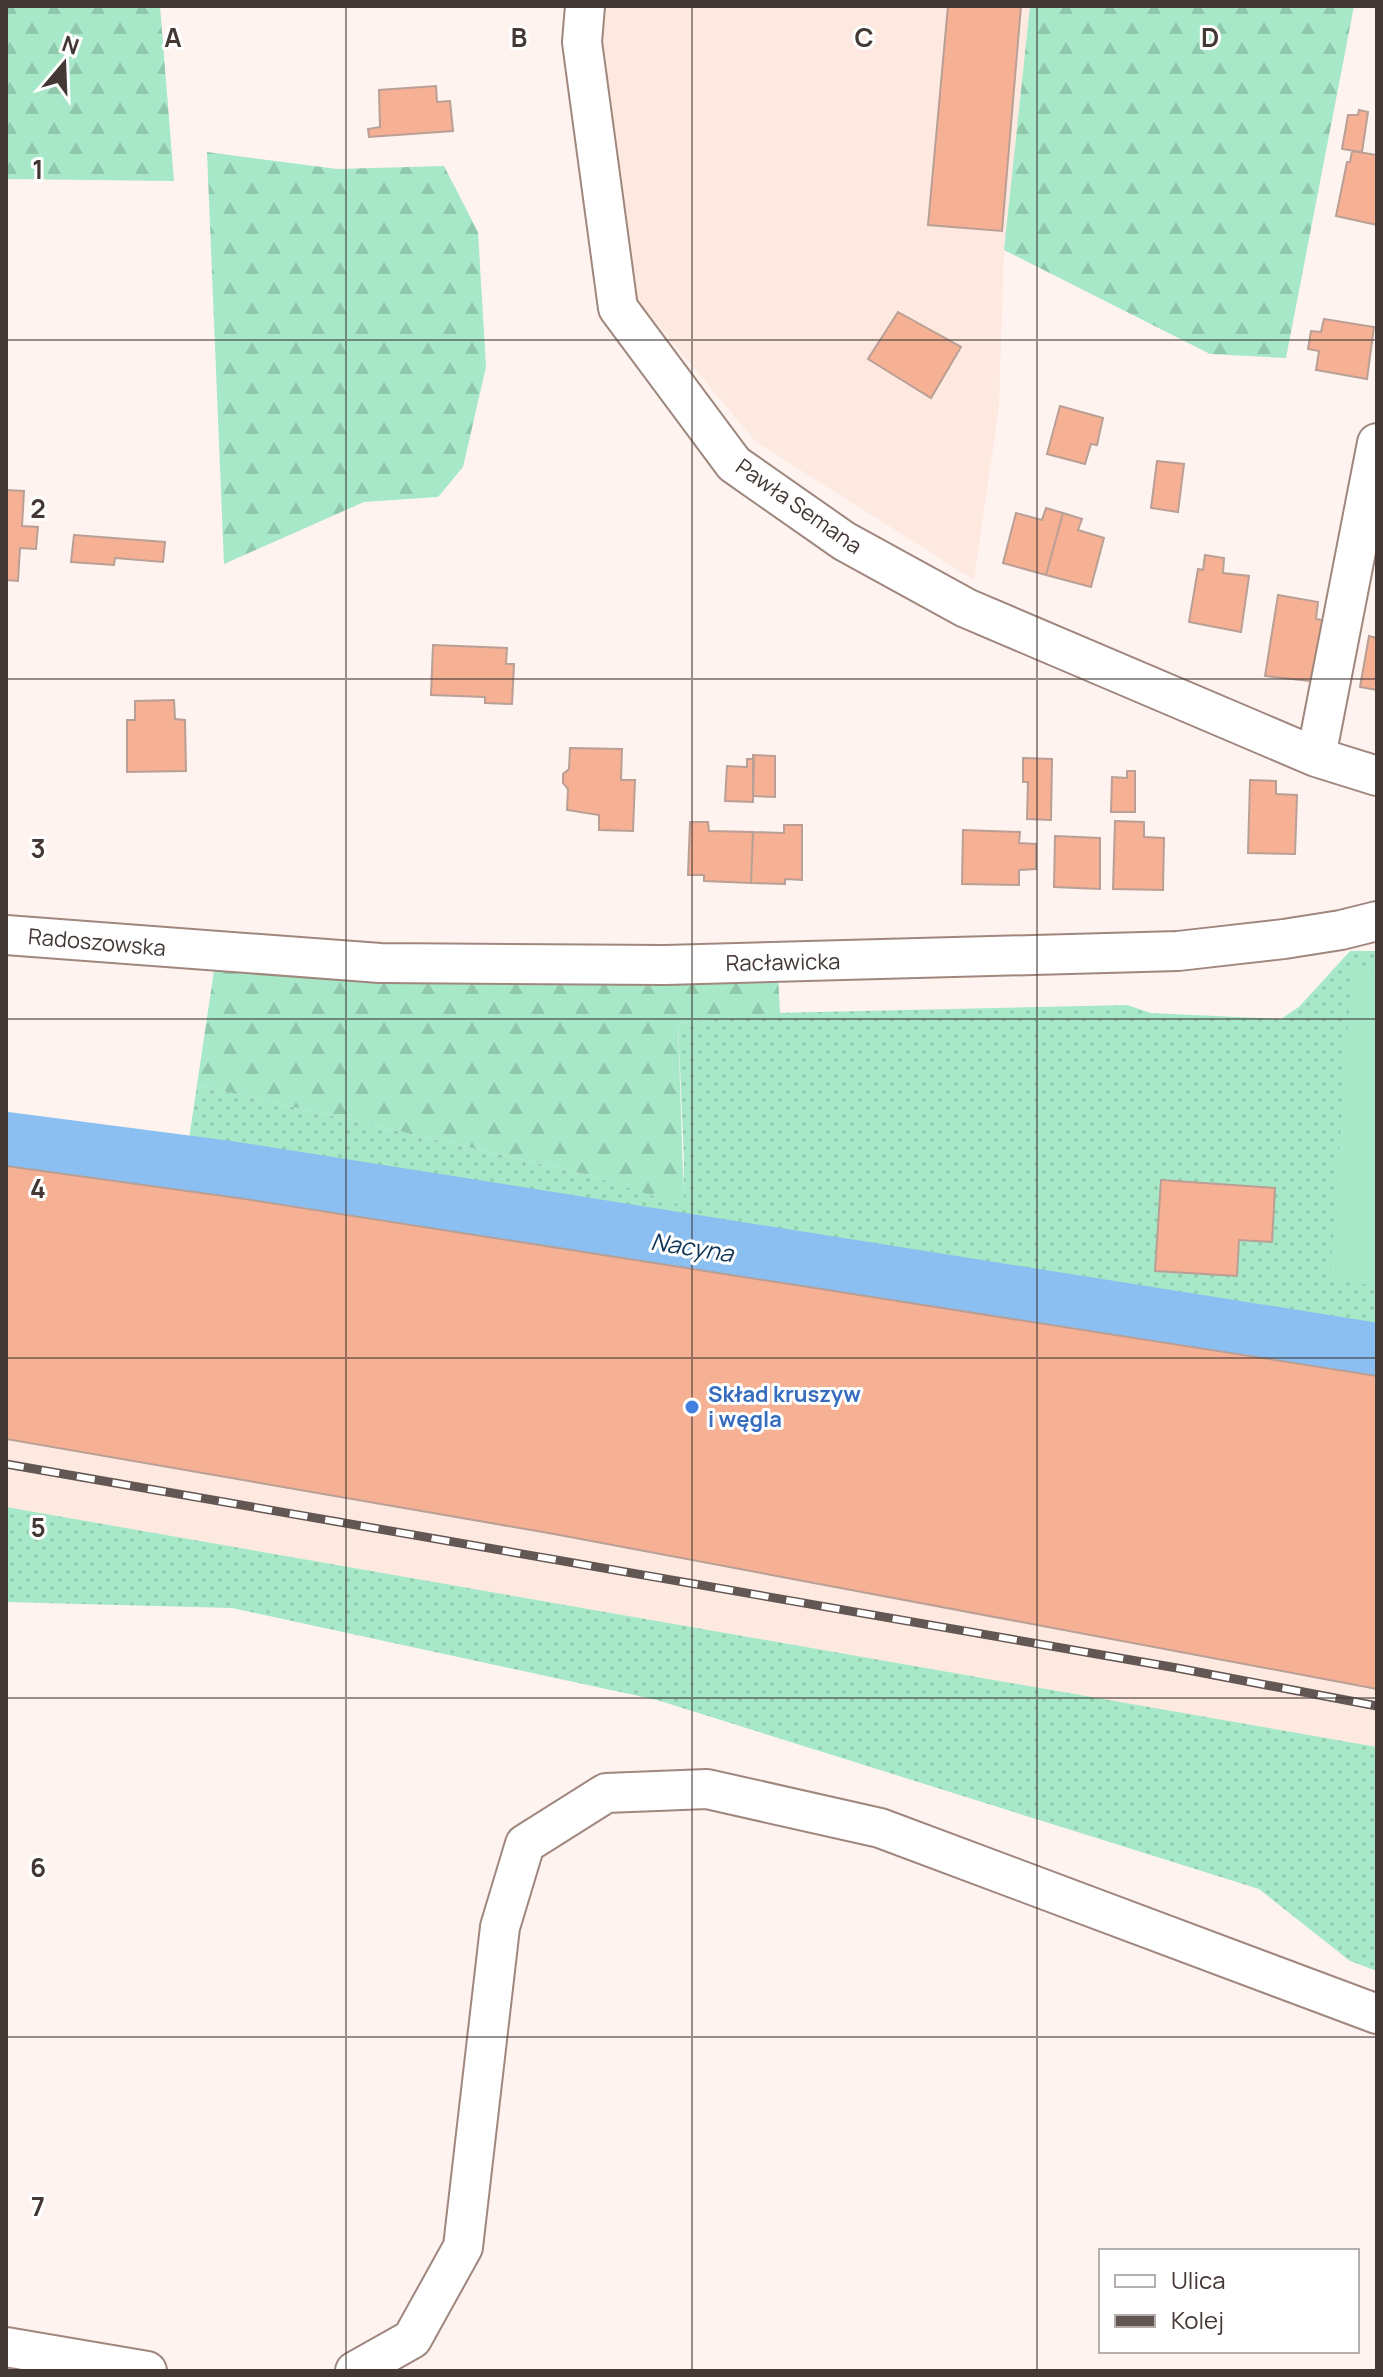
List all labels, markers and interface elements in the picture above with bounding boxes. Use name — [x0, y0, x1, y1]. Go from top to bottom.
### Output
text: A — [164, 19, 182, 55]
text: B — [511, 19, 527, 55]
text: C — [854, 19, 874, 55]
text: D — [1201, 19, 1219, 55]
north arrow — [24, 24, 104, 104]
text: N — [58, 28, 83, 62]
text: 1 — [32, 151, 44, 187]
street label: Pawła Semana — [730, 451, 868, 561]
text: 2 — [30, 490, 46, 526]
text: 3 — [30, 830, 46, 866]
street label: Radoszowska — [27, 921, 167, 963]
street label: Racławicka — [725, 946, 841, 978]
text: 4 — [30, 1170, 46, 1206]
water label: Nacyna — [649, 1224, 737, 1270]
place label: Skład kruszyw i węgla — [708, 1379, 861, 1434]
marker: Skład kruszyw i węgla — [683, 1398, 701, 1416]
text: 5 — [30, 1509, 46, 1545]
text: 6 — [30, 1849, 46, 1885]
text: 7 — [31, 2188, 45, 2224]
legend — [1099, 2249, 1359, 2353]
text: Ulica — [1171, 2263, 1226, 2296]
text: Kolej — [1171, 2303, 1224, 2336]

